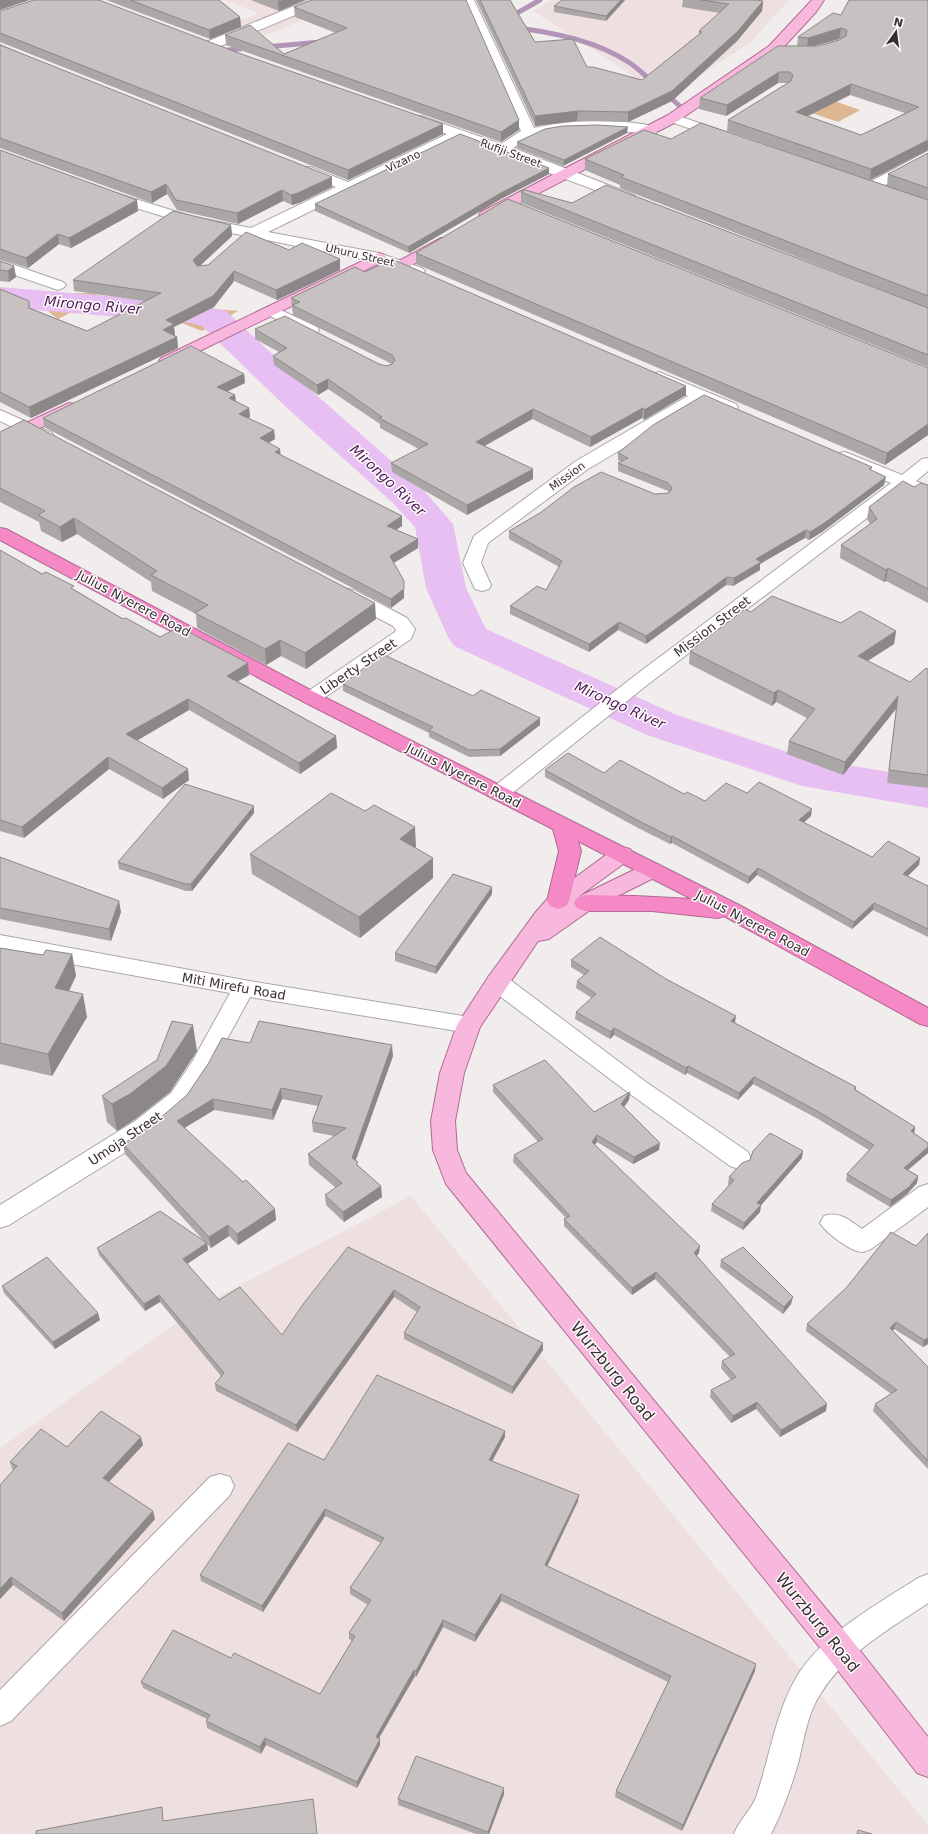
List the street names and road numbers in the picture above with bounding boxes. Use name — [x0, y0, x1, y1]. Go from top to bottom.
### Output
street label: Rufiji Street — [478, 136, 544, 171]
street label: Vizano — [384, 147, 423, 175]
street label: Uhuru Street — [324, 241, 396, 270]
street label: Mission — [547, 459, 588, 494]
street label: Julius Nyerere Road — [73, 567, 193, 640]
street label: Mission Street — [671, 593, 753, 660]
street label: Liberty Street — [317, 635, 399, 697]
street label: Julius Nyerere Road — [403, 740, 524, 811]
street label: Julius Nyerere Road — [692, 887, 812, 960]
street label: Miti Mirefu Road — [181, 970, 287, 1003]
street label: Umoja Street — [86, 1108, 165, 1168]
street label: Wurzburg Road — [567, 1318, 658, 1425]
street label: Wurzburg Road — [772, 1569, 863, 1676]

